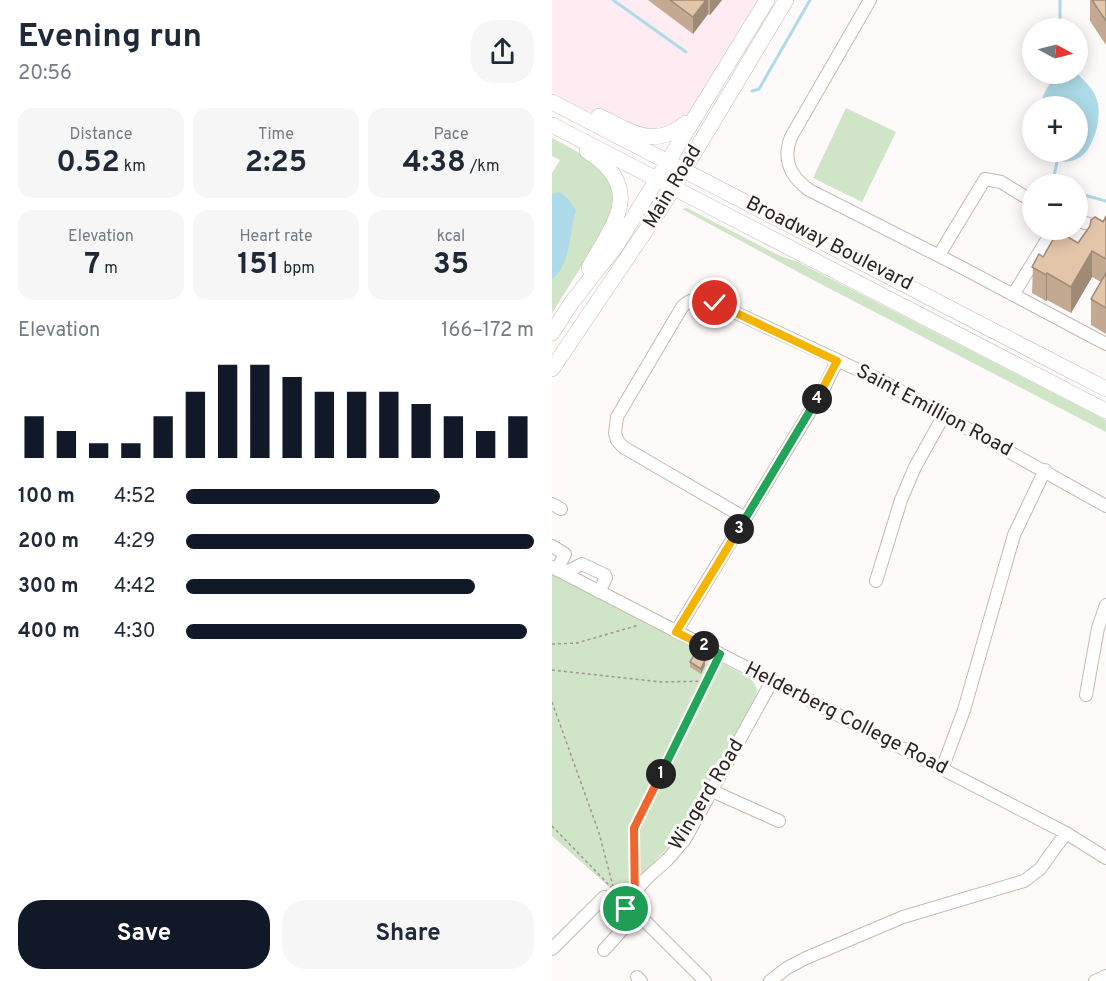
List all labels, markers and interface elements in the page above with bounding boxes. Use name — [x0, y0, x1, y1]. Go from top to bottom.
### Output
text: Evening run — [18, 17, 202, 59]
north arrow — [1022, 18, 1088, 84]
map controls — [1022, 18, 1088, 240]
button: share — [471, 20, 534, 83]
text: 20:56 — [18, 61, 72, 87]
button: + — [1022, 96, 1088, 162]
text: Distance — [70, 125, 132, 145]
text: Time — [258, 125, 294, 145]
text: Pace — [433, 125, 469, 145]
street label: Main Road — [638, 140, 708, 234]
text: 0.52 — [56, 145, 120, 182]
text: 2:25 — [245, 145, 307, 182]
text: 4:38 — [402, 145, 466, 182]
text: km — [120, 157, 146, 177]
text: /km — [466, 157, 500, 177]
button: − — [1022, 174, 1088, 240]
street label: Broadway Boulevard — [741, 191, 917, 297]
text: Elevation — [68, 227, 134, 247]
text: Heart rate — [239, 227, 313, 247]
text: kcal — [437, 227, 465, 247]
text: 7 — [84, 247, 100, 284]
text: 151 — [237, 247, 280, 284]
text: 35 — [433, 247, 469, 284]
text: m — [100, 259, 118, 279]
text: bpm — [280, 259, 315, 279]
pin — [689, 277, 740, 328]
icon: check — [698, 286, 731, 319]
text: Elevation — [18, 318, 100, 344]
text: 166–172 m — [441, 318, 534, 344]
street label: Saint Emillion Road — [851, 359, 1017, 463]
pin: 4 — [802, 384, 832, 414]
text: 4 — [812, 389, 822, 409]
text: 100 m — [18, 484, 75, 510]
text: 4:52 — [114, 484, 155, 510]
pin: 3 — [724, 514, 754, 544]
text: 3 — [734, 519, 744, 539]
text: 200 m — [18, 529, 79, 555]
text: 4:29 — [114, 529, 155, 555]
text: 300 m — [18, 574, 79, 600]
text: 4:42 — [114, 574, 156, 600]
text: 400 m — [18, 619, 80, 645]
text: 4:30 — [114, 619, 156, 645]
pin: 2 — [689, 631, 719, 661]
text: 2 — [699, 636, 709, 656]
street label: Helderberg College Road — [740, 656, 952, 782]
street label: Wingerd Road — [664, 735, 750, 855]
pin: 1 — [646, 759, 676, 789]
text: 1 — [658, 764, 664, 784]
pin — [600, 883, 651, 934]
icon: arrive — [609, 892, 642, 925]
button: Save — [18, 900, 270, 969]
button: Share — [282, 900, 534, 969]

